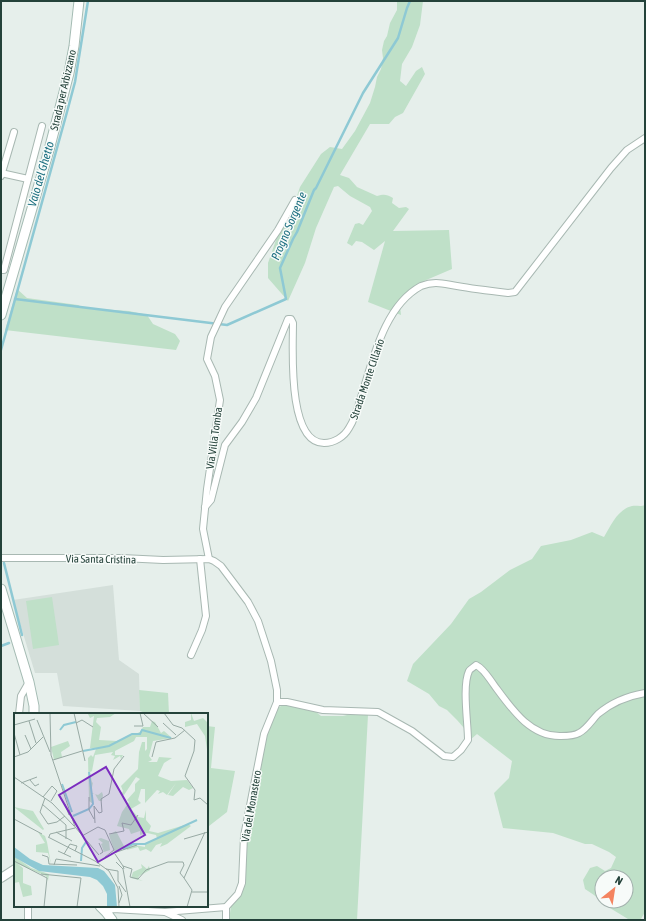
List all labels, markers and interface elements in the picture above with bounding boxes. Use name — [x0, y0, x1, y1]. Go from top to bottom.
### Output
street label: Strada per Arbizzano — [48, 48, 78, 132]
water label: Vaio del Ghetto — [25, 139, 57, 208]
water label: Progno Sorgente — [268, 189, 310, 262]
street label: Strada Monte Cillario — [348, 337, 386, 421]
street label: Via Villa Tomba — [204, 406, 224, 470]
street label: Via Santa Cristina — [66, 552, 136, 566]
inset map — [14, 713, 208, 907]
street label: Via del Monastero — [239, 769, 263, 843]
north arrow — [594, 869, 634, 909]
text: N — [613, 874, 625, 887]

